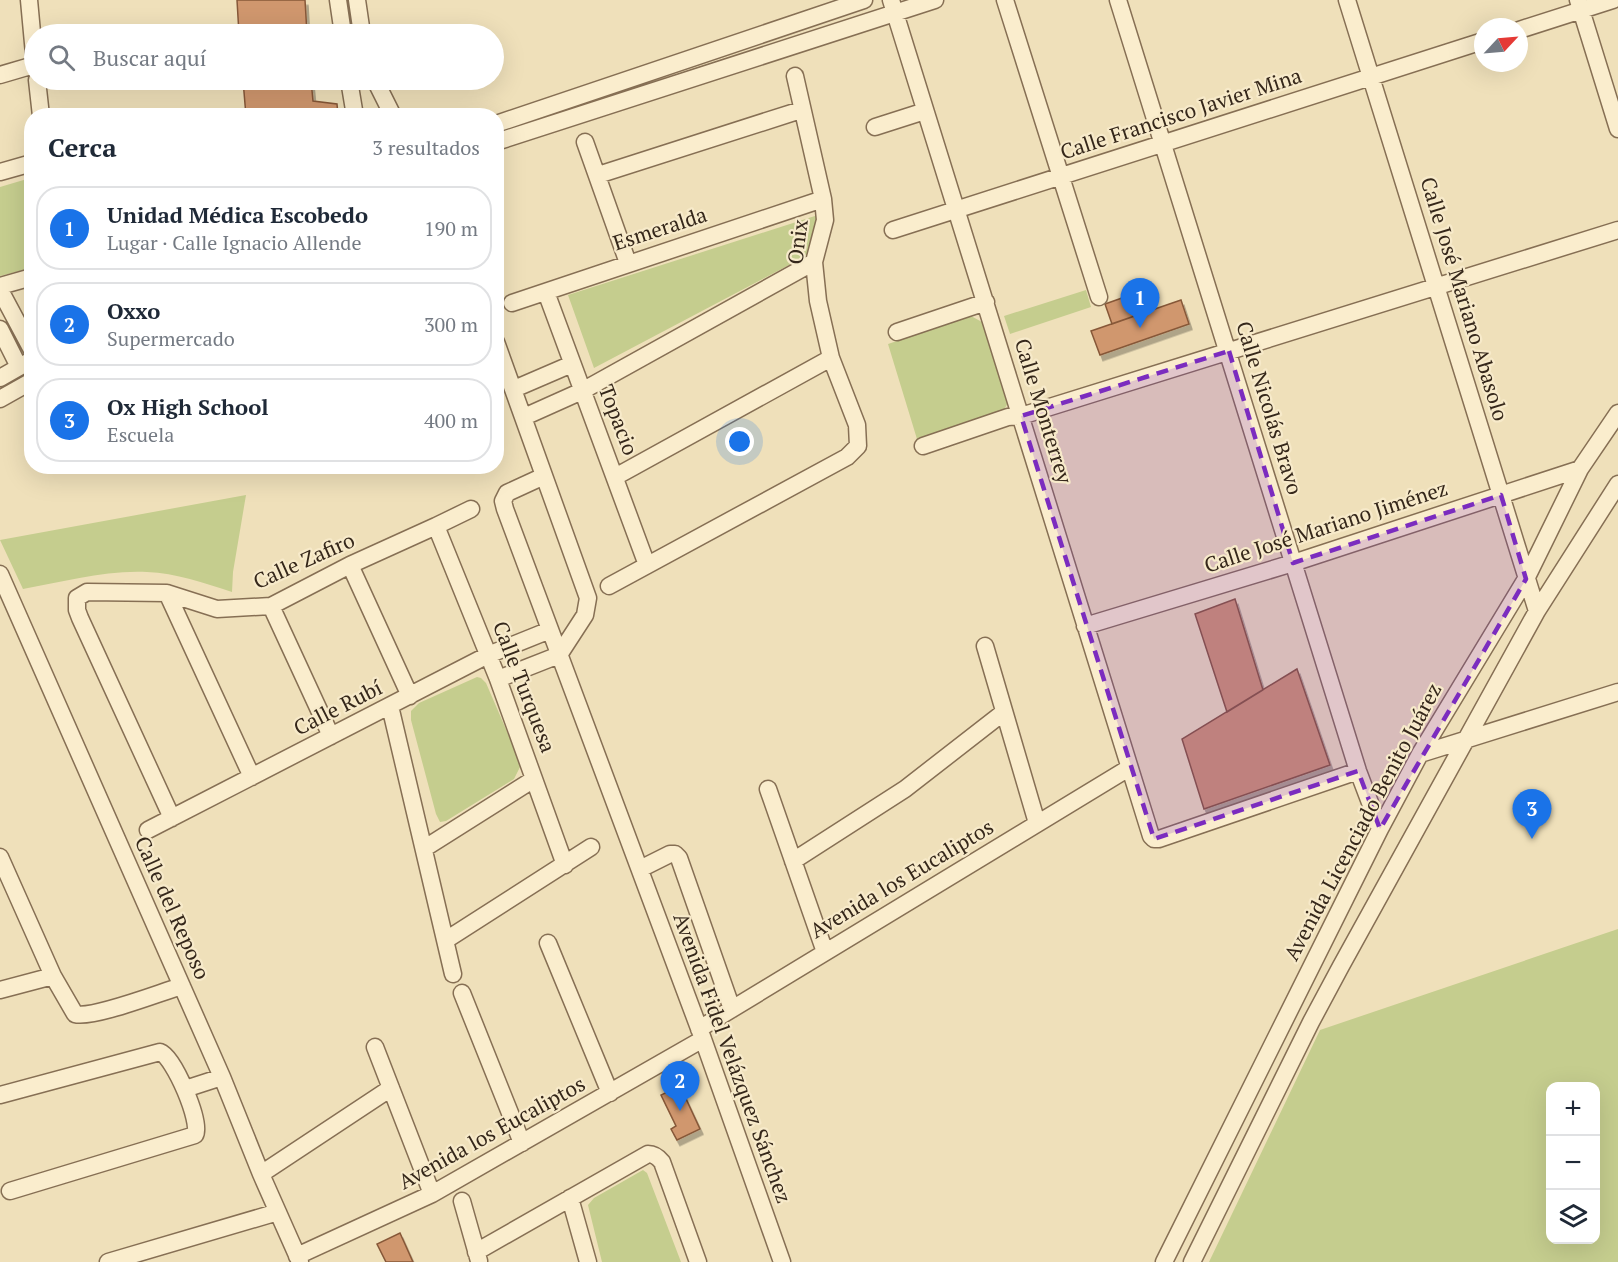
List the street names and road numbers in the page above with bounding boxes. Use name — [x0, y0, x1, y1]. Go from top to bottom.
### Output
street label: Calle Francisco Javier Mina — [1056, 61, 1305, 165]
street label: Calle José Mariano Abasolo — [1414, 173, 1515, 424]
street label: Esmeralda — [609, 200, 711, 256]
street label: Onix — [780, 218, 814, 266]
street label: Calle Nicolás Bravo — [1230, 318, 1310, 498]
street label: Calle Monterrey — [1009, 335, 1079, 487]
street label: Topacio — [593, 380, 645, 459]
street label: Calle José Mariano Jiménez — [1200, 473, 1451, 579]
street label: Calle Zafiro — [249, 525, 359, 595]
street label: Calle Turquesa — [487, 617, 563, 757]
street label: Calle Rubí — [289, 673, 387, 741]
street label: Avenida Licenciado Benito Juárez — [1277, 678, 1447, 965]
street label: Avenida los Eucaliptos — [805, 812, 998, 944]
street label: Calle del Reposo — [129, 832, 217, 984]
street label: Avenida Fidel Velázquez Sánchez — [667, 909, 799, 1207]
street label: Avenida los Eucaliptos — [393, 1069, 590, 1195]

